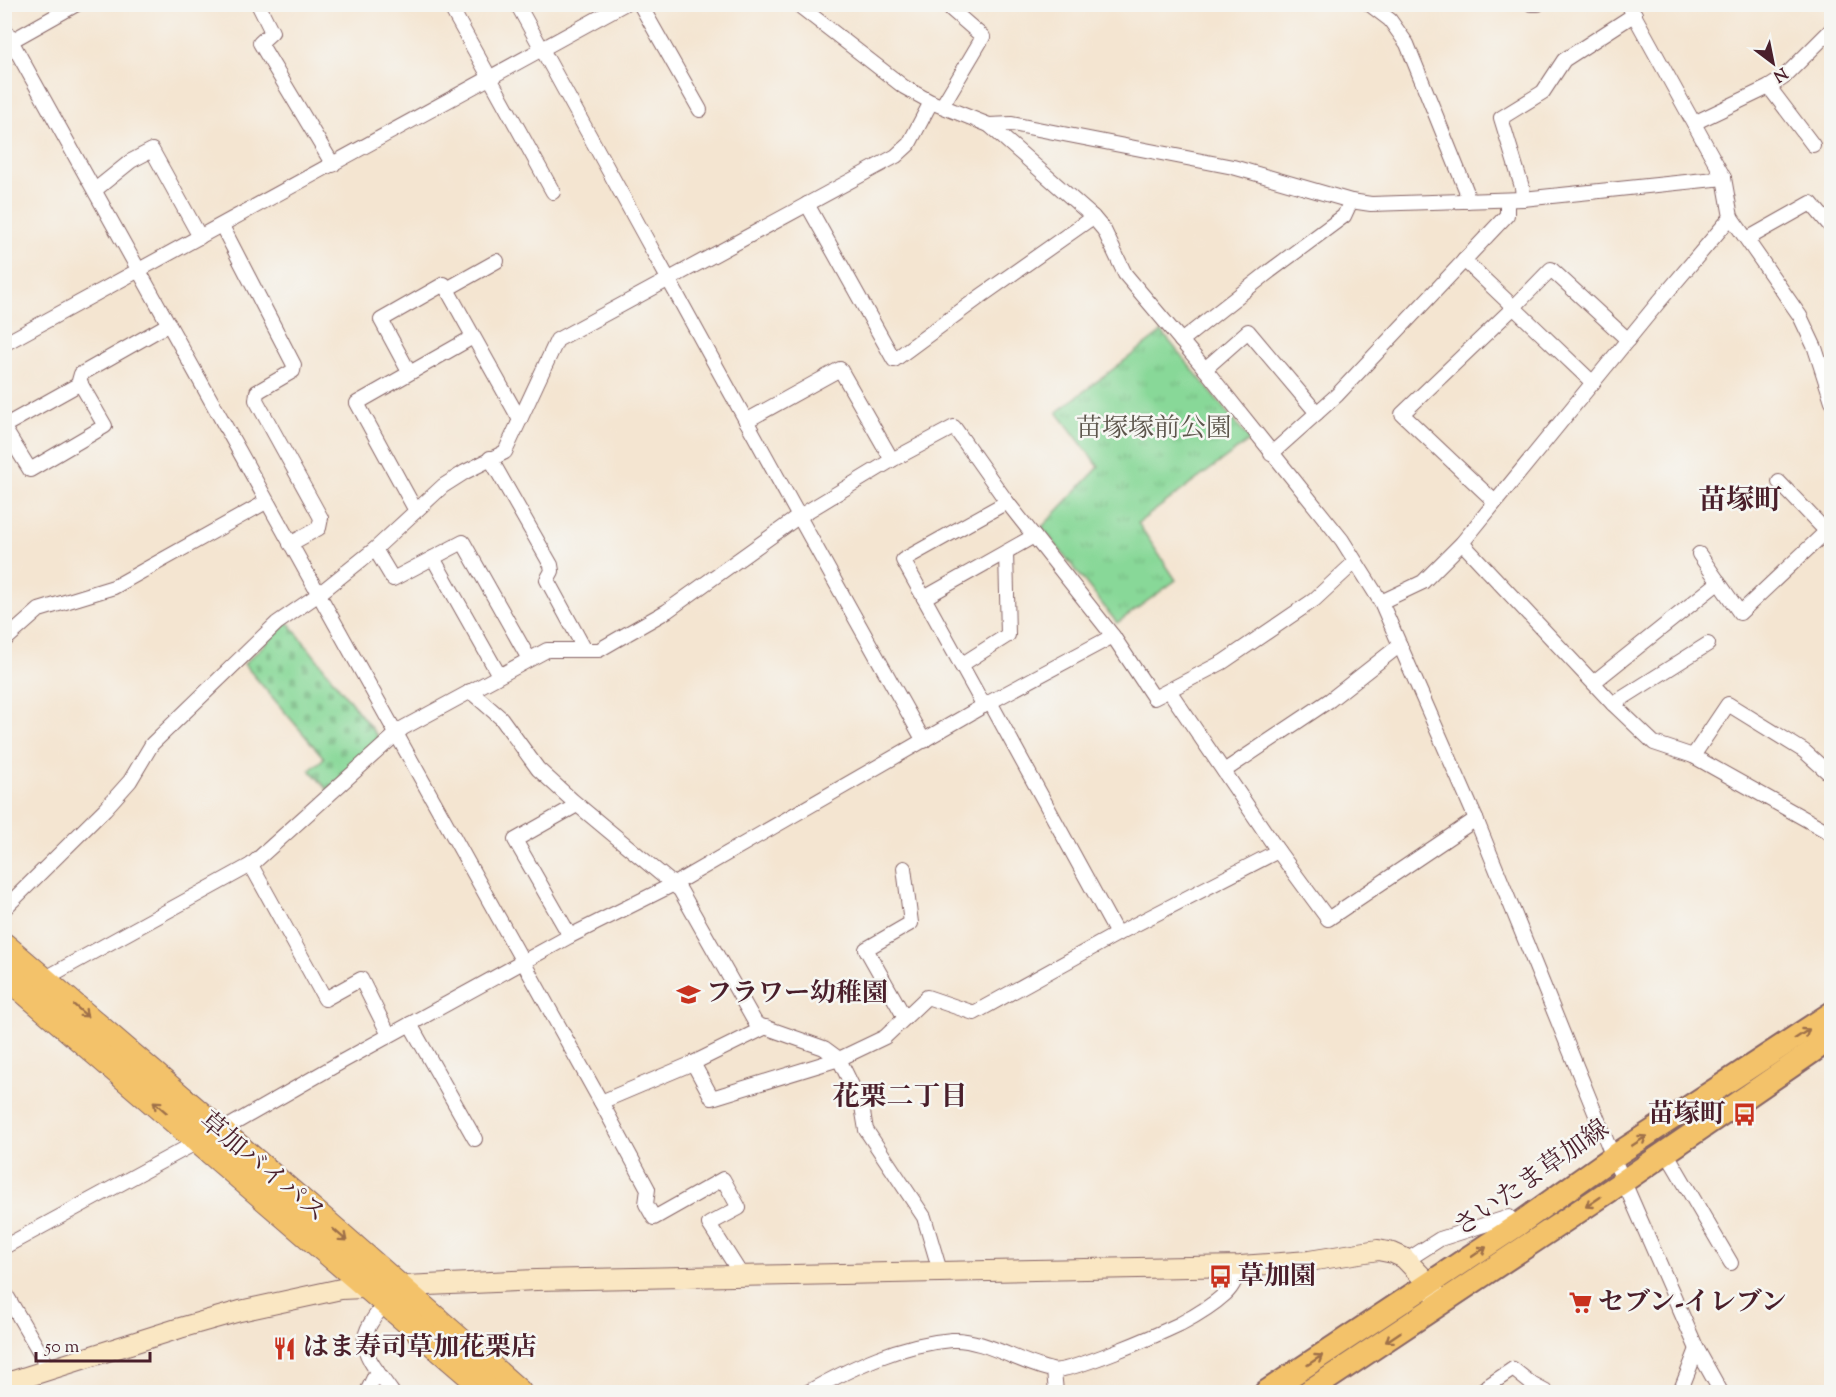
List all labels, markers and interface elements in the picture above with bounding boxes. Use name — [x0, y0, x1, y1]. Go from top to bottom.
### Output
north arrow — [1743, 33, 1803, 93]
text: N — [1768, 60, 1791, 87]
park label: 苗塚塚前公園 — [1076, 411, 1232, 448]
district label: 苗塚町 — [1698, 482, 1782, 522]
place label: フラワー幼稚園 — [706, 976, 888, 1013]
school or university icon: フラワー幼稚園 — [675, 981, 701, 1007]
one-way arrow — [73, 1005, 89, 1018]
one-way arrow — [1793, 1028, 1809, 1040]
district label: 花栗二丁目 — [833, 1079, 968, 1118]
place label: 苗塚町 — [1648, 1097, 1726, 1134]
one-way arrow — [152, 1101, 168, 1114]
bus stop icon: 苗塚町 — [1731, 1102, 1757, 1128]
street label: 草加バイパス — [191, 1104, 333, 1232]
street label: さいたま草加線 — [1447, 1112, 1617, 1246]
one-way arrow — [1630, 1134, 1647, 1147]
one-way arrow — [1585, 1196, 1601, 1208]
one-way arrow — [332, 1228, 347, 1242]
one-way arrow — [1470, 1246, 1486, 1258]
place label: 草加園 — [1238, 1259, 1316, 1296]
bus stop icon: 草加園 — [1207, 1264, 1233, 1290]
place label: セブン-イレブン — [1598, 1285, 1787, 1322]
supermarket icon: セブン-イレブン — [1567, 1290, 1593, 1316]
scale bar — [36, 1325, 150, 1363]
place label: はま寿司草加花栗店 — [303, 1330, 537, 1367]
one-way arrow — [1385, 1330, 1402, 1343]
text: 50 m — [44, 1335, 80, 1361]
restaurant icon: はま寿司草加花栗店 — [272, 1335, 298, 1361]
one-way arrow — [1306, 1354, 1322, 1366]

